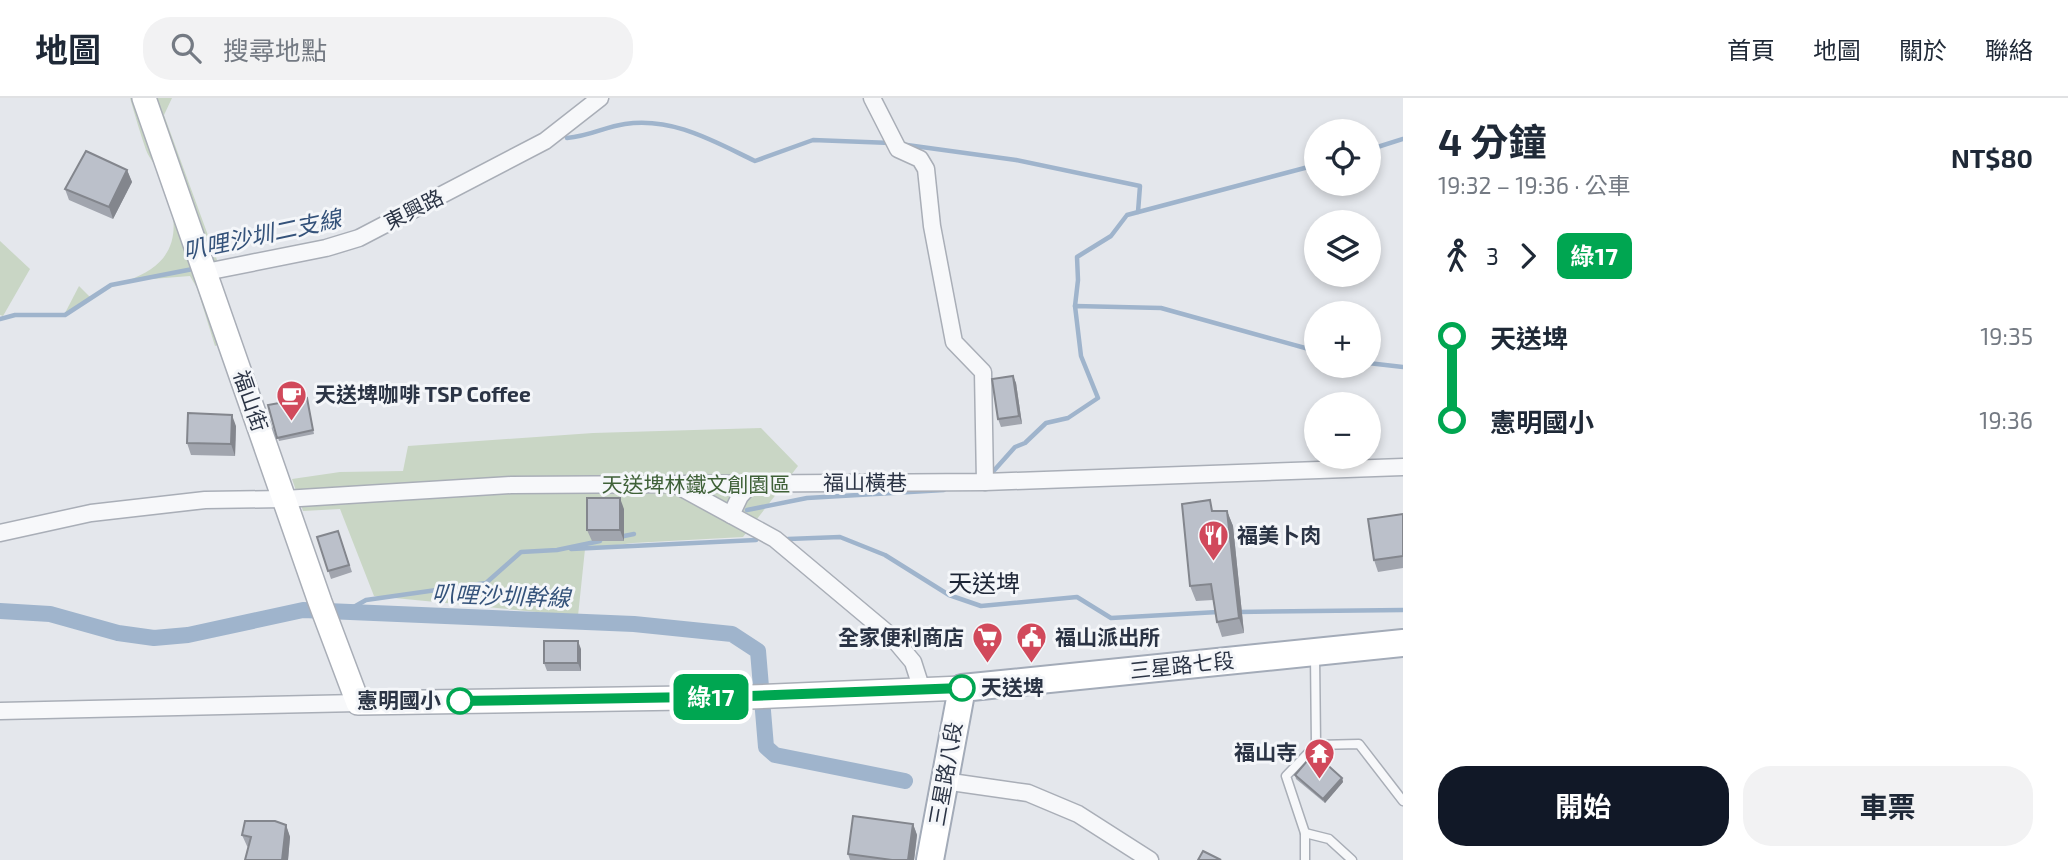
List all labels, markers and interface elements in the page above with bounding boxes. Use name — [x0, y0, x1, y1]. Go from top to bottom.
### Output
search box — [143, 17, 633, 80]
text: 地圖 — [35, 29, 101, 69]
icon: search — [167, 29, 205, 67]
text: 搜尋地點 — [223, 34, 327, 65]
text: 首頁 — [1727, 35, 1775, 64]
text: 地圖 — [1813, 35, 1861, 64]
text: 關於 — [1899, 35, 1947, 64]
text: 聯絡 — [1985, 35, 2033, 64]
text: 4 分鐘 — [1438, 118, 1546, 164]
map controls — [1304, 119, 1381, 469]
button: locate — [1304, 119, 1381, 196]
text: NT$80 — [1951, 142, 2033, 173]
text: 19:32 – 19:36 · 公車 — [1438, 171, 1631, 199]
street label: 東興路 — [380, 183, 447, 234]
water label: 叭哩沙圳二支線 — [180, 203, 346, 264]
button: layers — [1304, 210, 1381, 287]
icon: walk — [1438, 237, 1476, 275]
icon: forward — [1509, 237, 1547, 275]
text: 綠17 — [1571, 241, 1618, 270]
text: 3 — [1486, 242, 1499, 270]
button: + — [1304, 301, 1381, 378]
text: 天送埤 — [1490, 322, 1568, 353]
text: 19:35 — [1980, 322, 2033, 350]
street label: 福山街 — [229, 367, 273, 434]
cafe icon: 天送埤咖啡 TSP Coffee — [275, 378, 309, 422]
place label: 天送埤咖啡 TSP Coffee — [315, 381, 531, 406]
button: − — [1304, 392, 1381, 469]
text: 憲明國小 — [1490, 406, 1594, 437]
text: 19:36 — [1979, 406, 2033, 434]
street label: 福山橫巷 — [823, 469, 907, 494]
park label: 天送埤林鐵文創園區 — [602, 471, 791, 496]
restaurant icon: 福美卜肉 — [1197, 519, 1231, 563]
place label: 福美卜肉 — [1237, 522, 1321, 547]
district label: 天送埤 — [948, 568, 1020, 597]
water label: 叭哩沙圳幹線 — [432, 579, 573, 612]
supermarket icon: 全家便利商店 — [970, 621, 1004, 665]
public building icon: 福山派出所 — [1015, 621, 1049, 665]
place label: 全家便利商店 — [838, 624, 964, 649]
place label: 福山派出所 — [1055, 624, 1160, 649]
street label: 三星路七段 — [1128, 647, 1235, 682]
line badge: 綠17 — [671, 674, 751, 720]
place label: 天送埤 — [981, 674, 1044, 699]
marker: 天送埤 — [949, 675, 975, 701]
text: 綠17 — [687, 682, 735, 711]
place label: 憲明國小 — [357, 687, 441, 712]
marker: 憲明國小 — [447, 688, 473, 714]
street label: 三星路八段 — [923, 720, 966, 828]
temple icon: 福山寺 — [1303, 736, 1337, 780]
place label: 福山寺 — [1234, 739, 1297, 764]
button: 開始 — [1438, 766, 1729, 846]
button: 車票 — [1743, 766, 2033, 846]

